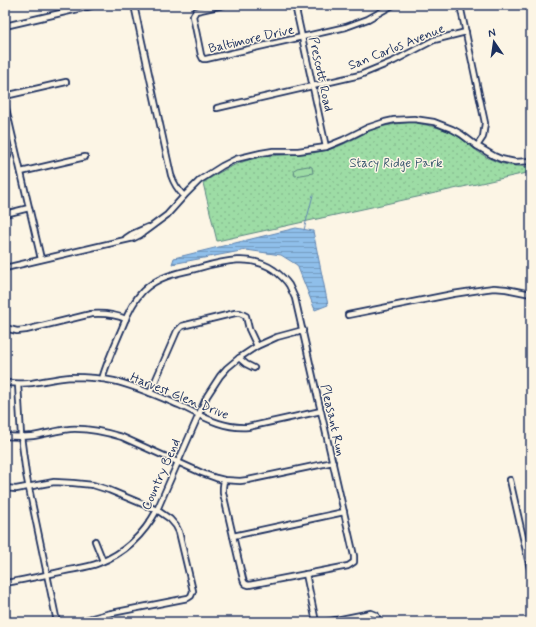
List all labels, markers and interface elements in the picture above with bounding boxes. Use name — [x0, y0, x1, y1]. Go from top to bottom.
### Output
street label: San Carlos Avenue — [346, 20, 447, 74]
street label: Baltimore Drive — [207, 21, 296, 58]
north arrow — [474, 22, 514, 62]
text: N — [487, 26, 497, 41]
street label: Prescott Road — [304, 35, 337, 113]
park label: Stacy Ridge Park — [349, 155, 443, 172]
street label: Harvest Glen Drive — [128, 369, 231, 424]
street label: Pleasant Run — [316, 383, 349, 458]
street label: Country Bend — [138, 436, 185, 513]

